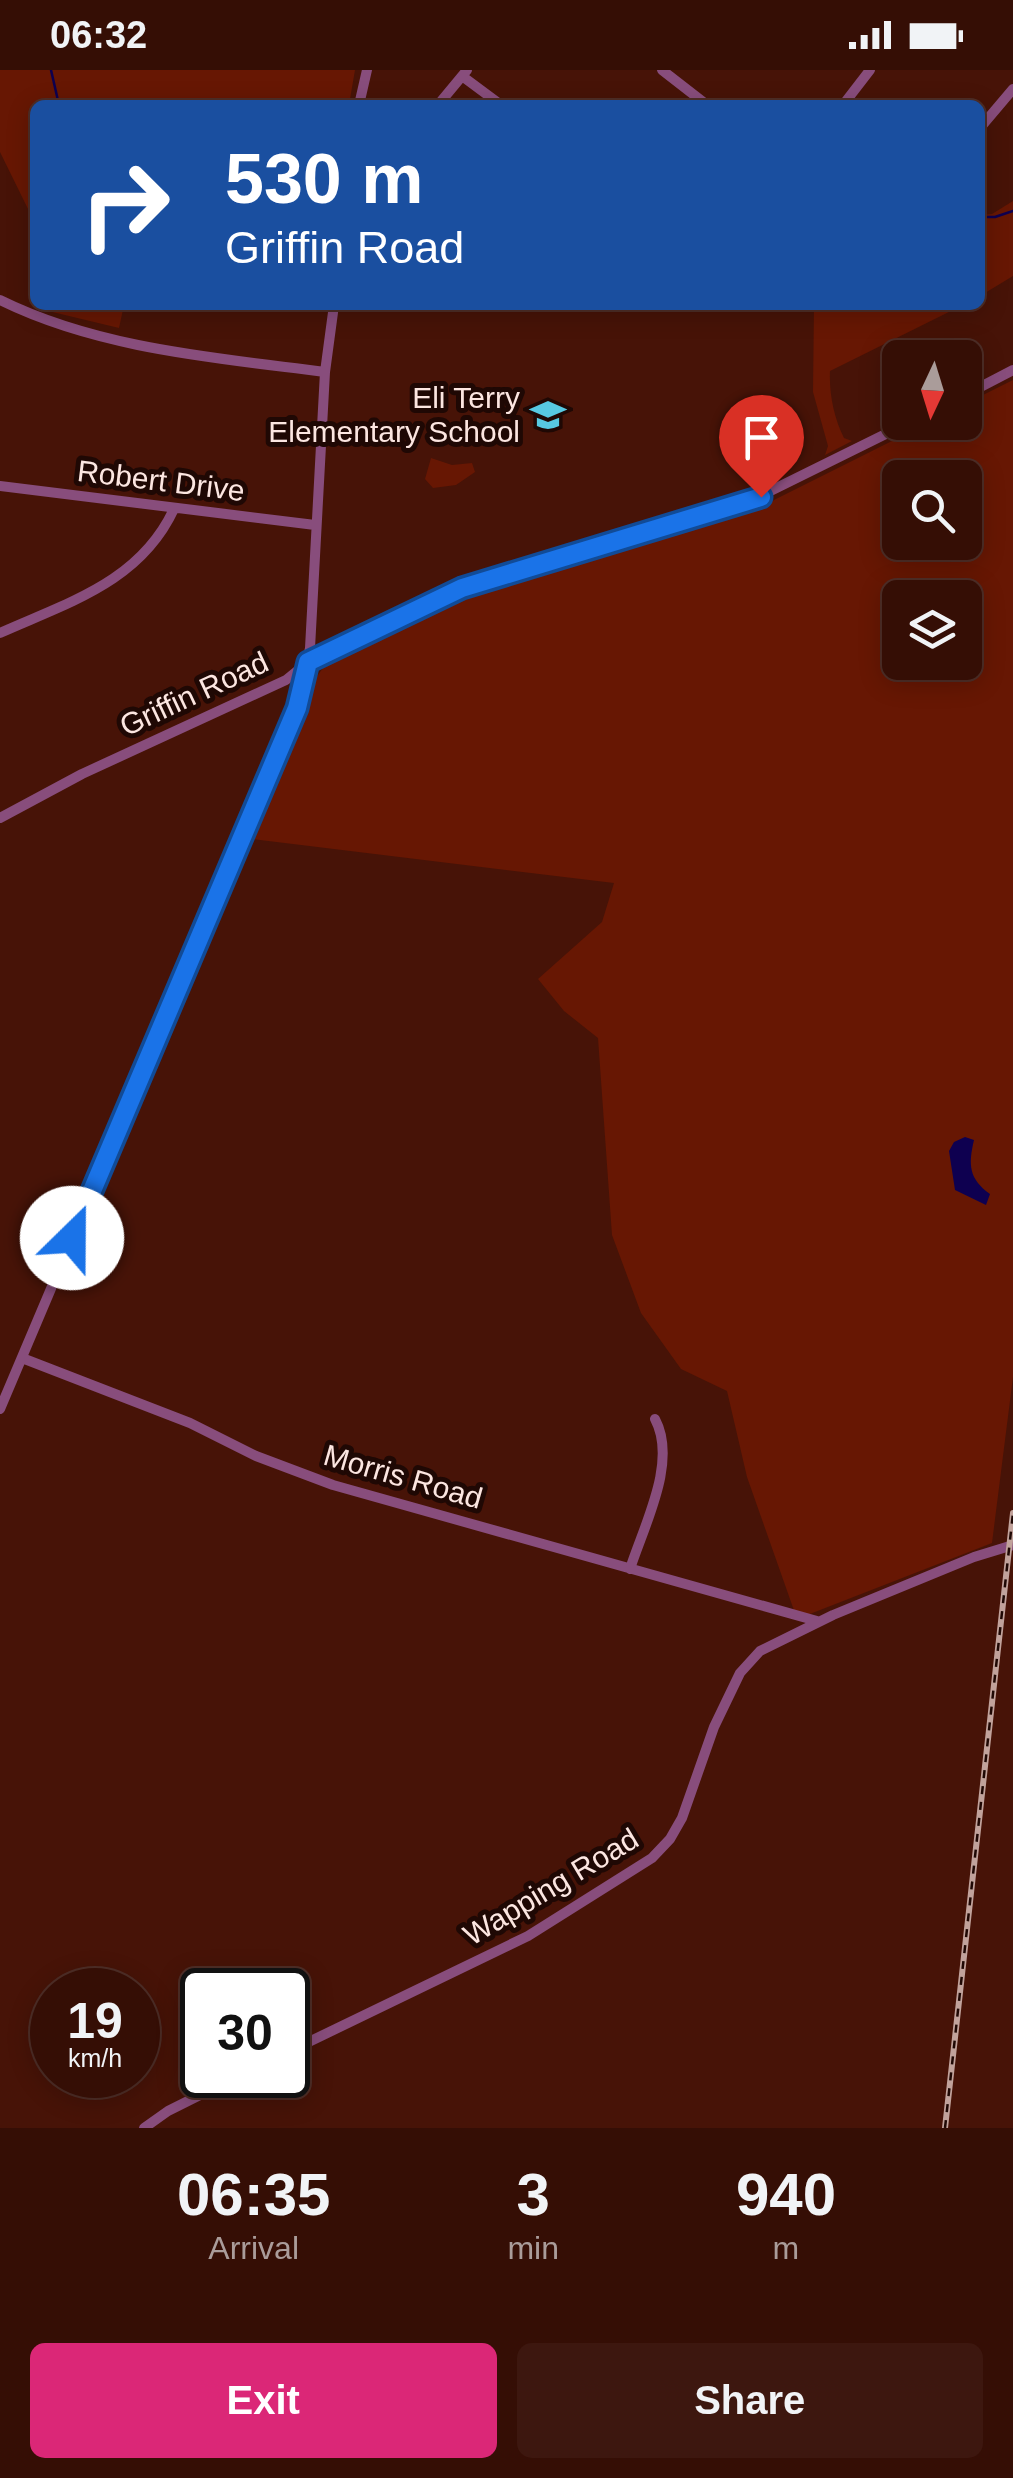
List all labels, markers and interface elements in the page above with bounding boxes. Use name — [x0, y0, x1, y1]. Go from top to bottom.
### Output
text: 06:32 — [50, 14, 147, 56]
icon: right — [60, 140, 190, 270]
text: 530 m — [225, 140, 423, 218]
text: Griffin Road — [225, 222, 464, 273]
north arrow — [882, 340, 982, 440]
map controls — [882, 340, 982, 680]
place label: Eli Terry Elementary School — [268, 381, 520, 448]
pin — [719, 395, 804, 498]
school or university icon: Eli Terry Elementary School — [529, 396, 567, 434]
icon: arrive — [734, 410, 789, 465]
street label: Robert Drive — [75, 454, 247, 507]
button: search — [882, 460, 982, 560]
button: layers — [882, 580, 982, 680]
street label: Griffin Road — [115, 645, 273, 742]
position arrow — [20.0, 1186, 124.0, 1290]
street label: Morris Road — [320, 1438, 486, 1515]
street label: Wapping Road — [458, 1822, 644, 1952]
speed limit sign: 30 — [180, 1968, 310, 2098]
text: 19 — [67, 1993, 123, 2049]
text: km/h — [68, 2044, 122, 2072]
text: 06:35 — [177, 2161, 330, 2228]
text: 3 — [516, 2161, 550, 2228]
text: 940 — [736, 2161, 836, 2228]
text: Arrival — [208, 2230, 299, 2266]
text: min — [507, 2230, 559, 2266]
text: m — [773, 2230, 799, 2266]
button: Exit — [30, 2343, 497, 2458]
button: Share — [517, 2343, 983, 2458]

